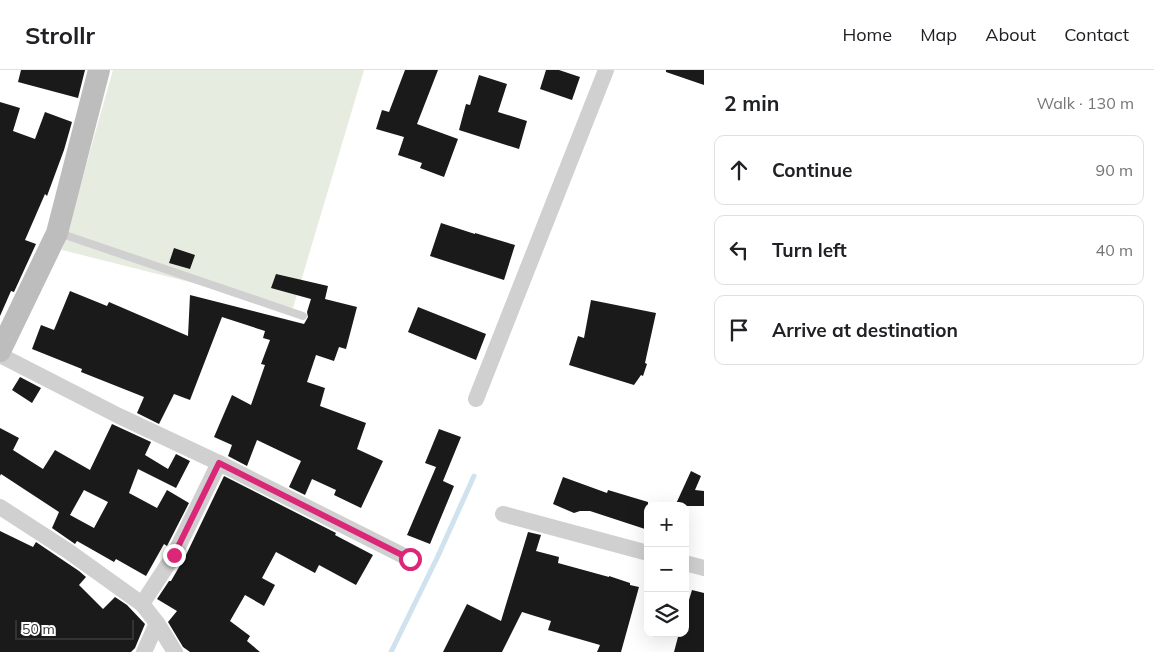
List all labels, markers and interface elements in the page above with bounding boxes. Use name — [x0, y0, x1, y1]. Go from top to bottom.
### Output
text: Strollr — [25, 20, 95, 50]
text: Home — [842, 23, 892, 46]
text: Map — [920, 23, 957, 46]
text: About — [985, 23, 1036, 46]
text: Contact — [1064, 23, 1129, 46]
text: 2 min — [724, 90, 779, 116]
text: Walk · 130 m — [1036, 93, 1134, 113]
icon: ahead — [725, 156, 753, 184]
text: Continue — [772, 158, 852, 182]
text: 90 m — [1096, 160, 1133, 180]
icon: left — [725, 236, 753, 264]
text: Turn left — [772, 238, 847, 262]
text: 40 m — [1096, 240, 1133, 260]
icon: arrive — [725, 316, 753, 344]
text: Arrive at destination — [772, 318, 958, 342]
map controls — [644, 502, 689, 637]
button: + — [644, 502, 689, 547]
route end — [163, 544, 186, 567]
button: − — [644, 547, 689, 592]
route start — [399, 548, 422, 571]
button: layers — [644, 592, 689, 637]
scale bar — [15, 617, 134, 640]
text: 50 m — [22, 620, 55, 638]

